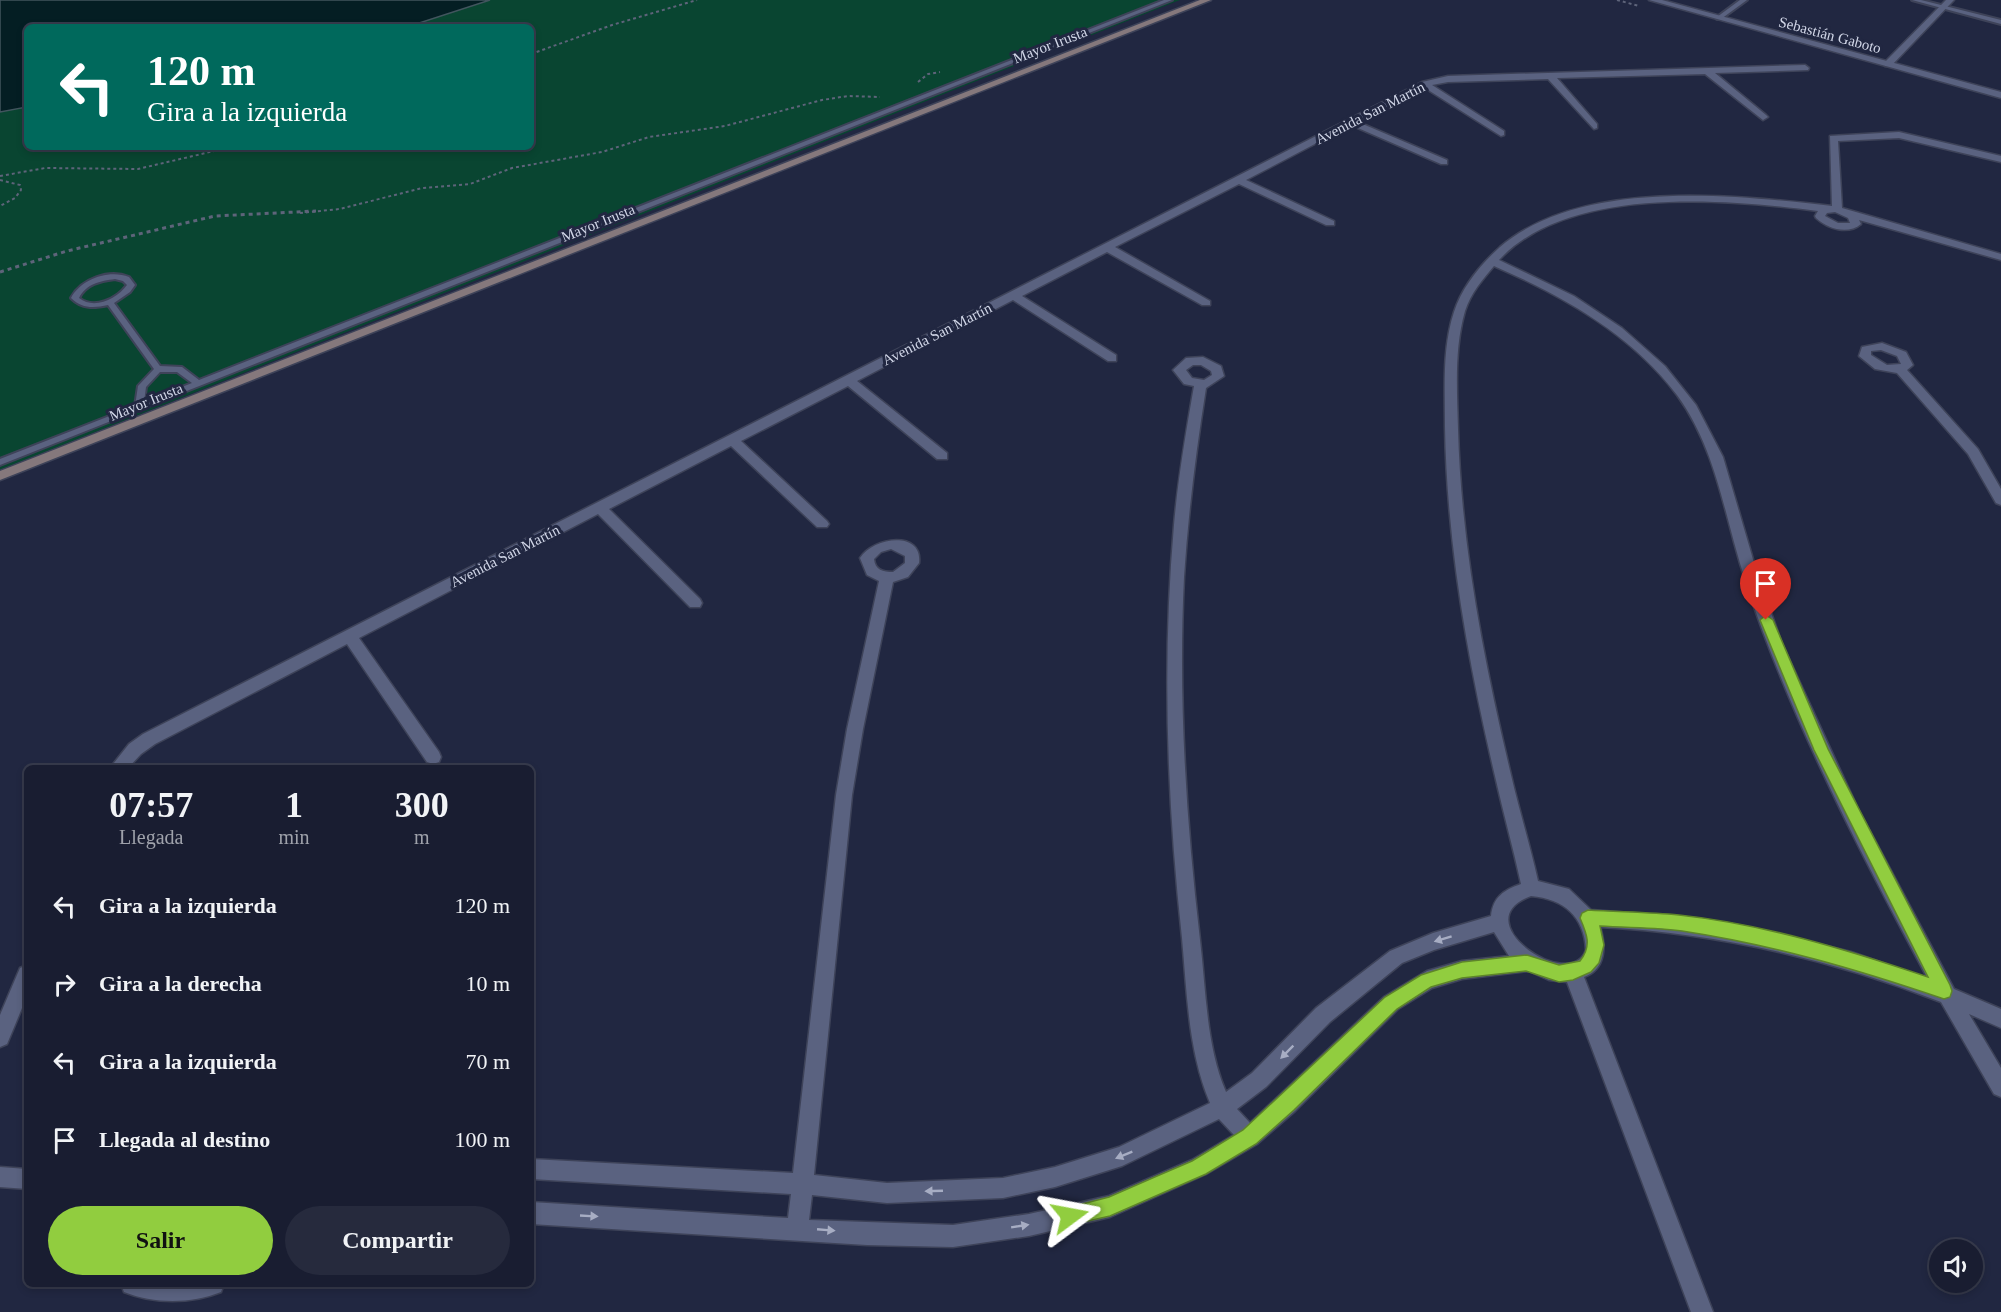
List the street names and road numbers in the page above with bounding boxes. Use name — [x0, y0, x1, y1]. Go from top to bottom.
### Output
street label: Sebastián Gaboto — [1777, 14, 1883, 56]
street label: Mayor Irusta — [1011, 23, 1090, 66]
street label: Avenida San Martín — [1313, 78, 1428, 147]
street label: Mayor Irusta — [559, 201, 637, 245]
street label: Avenida San Martín — [880, 299, 995, 368]
street label: Mayor Irusta — [107, 380, 185, 424]
street label: Avenida San Martín — [448, 521, 563, 590]

